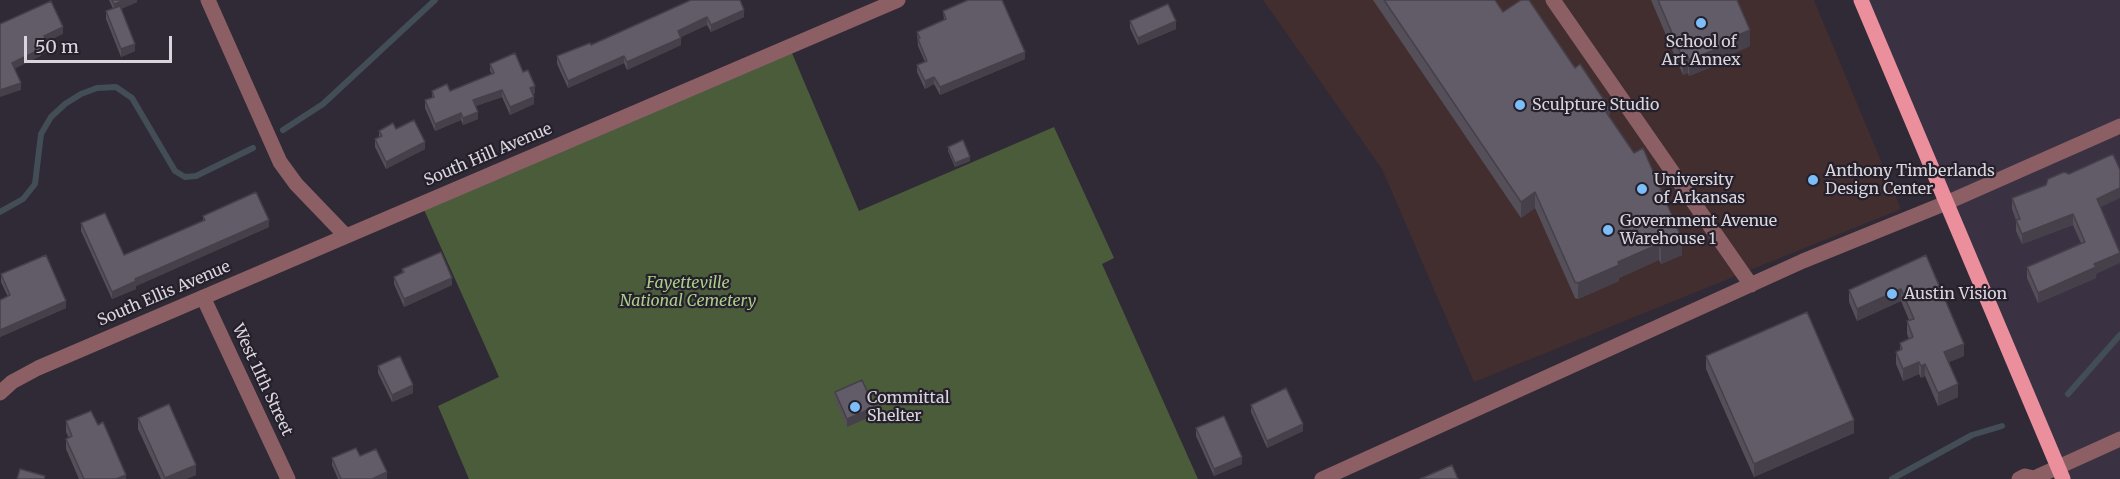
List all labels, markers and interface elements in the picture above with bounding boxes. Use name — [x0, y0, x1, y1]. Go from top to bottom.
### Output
marker: School of Art Annex — [1694, 16, 1708, 30]
scale bar — [27, 24, 176, 62]
place label: School of Art Annex — [1662, 32, 1740, 70]
text: 50 m — [35, 35, 79, 58]
place label: Sculpture Studio — [1532, 95, 1659, 115]
marker: Sculpture Studio — [1513, 98, 1527, 112]
street label: South Hill Avenue — [421, 119, 555, 191]
place label: Anthony Timberlands Design Center — [1825, 161, 1995, 199]
place label: University of Arkansas — [1654, 170, 1745, 208]
marker: Anthony Timberlands Design Center — [1806, 173, 1820, 187]
marker: University of Arkansas — [1635, 182, 1649, 196]
place label: Government Avenue Warehouse 1 — [1620, 211, 1777, 249]
marker: Government Avenue Warehouse 1 — [1601, 223, 1615, 237]
street label: South Ellis Avenue — [95, 257, 233, 331]
park label: Fayetteville National Cemetery — [620, 273, 756, 311]
place label: Austin Vision — [1904, 284, 2007, 304]
marker: Austin Vision — [1885, 287, 1899, 301]
street label: West 11th Street — [228, 321, 296, 439]
place label: Committal Shelter — [867, 388, 950, 426]
marker: Committal Shelter — [848, 400, 862, 414]

